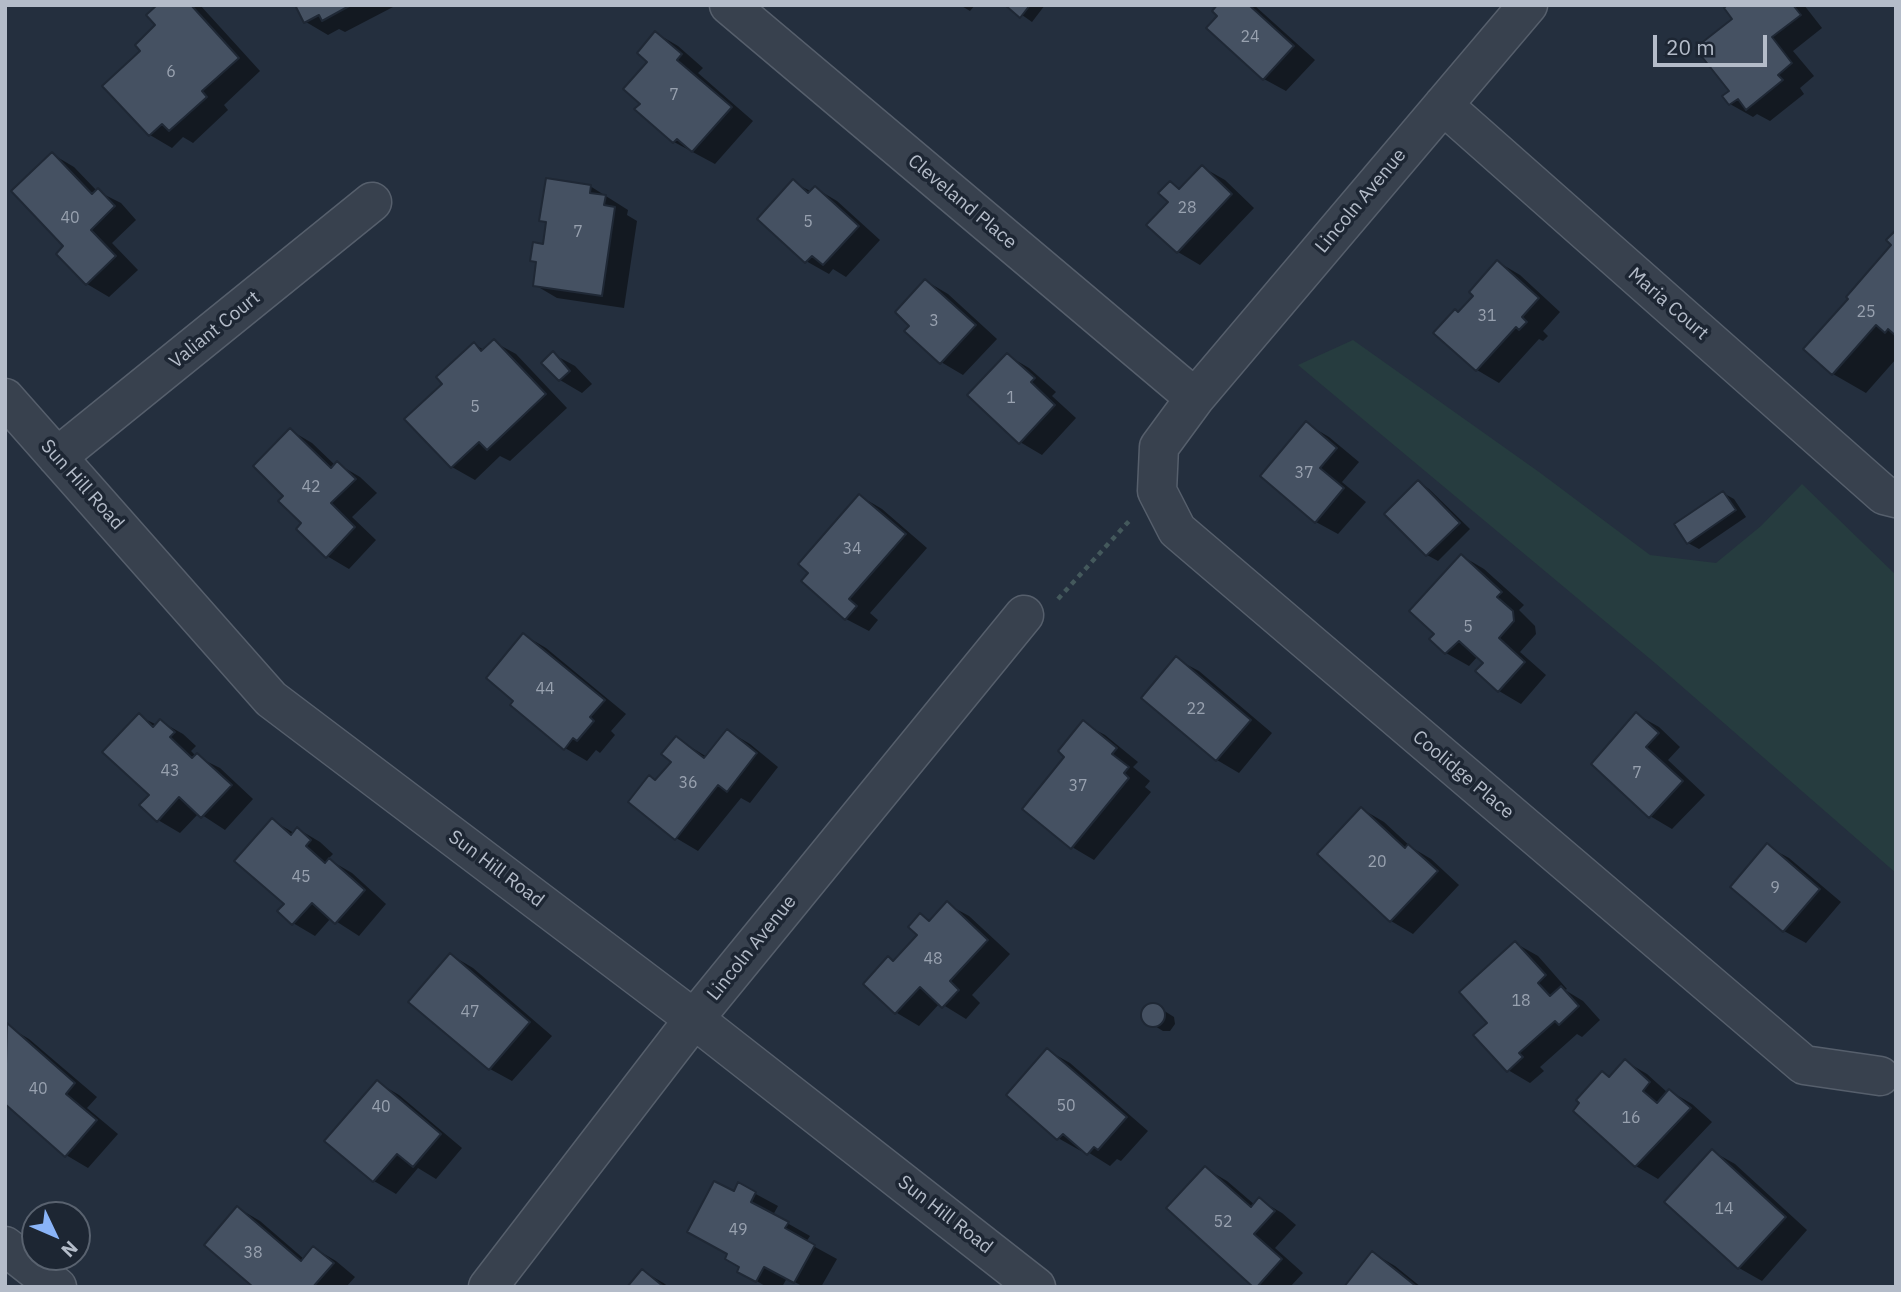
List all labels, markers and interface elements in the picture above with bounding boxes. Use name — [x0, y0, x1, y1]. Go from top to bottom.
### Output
scale bar — [1656, 21, 1770, 65]
house number: 24 — [1240, 27, 1260, 47]
text: 20 m — [1666, 33, 1715, 61]
house number: 6 — [166, 62, 176, 82]
house number: 7 — [669, 85, 679, 105]
street label: Lincoln Avenue — [1311, 144, 1411, 258]
street label: Cleveland Place — [903, 150, 1021, 254]
house number: 28 — [1177, 198, 1197, 218]
house number: 40 — [60, 208, 80, 228]
house number: 5 — [803, 212, 813, 232]
house number: 7 — [573, 222, 583, 242]
street label: Maria Court — [1623, 263, 1713, 345]
street label: Valiant Court — [165, 286, 265, 374]
house number: 25 — [1856, 302, 1876, 322]
house number: 31 — [1477, 306, 1497, 326]
house number: 3 — [929, 311, 939, 331]
house number: 1 — [1006, 388, 1016, 408]
house number: 5 — [470, 397, 480, 417]
street label: Sun Hill Road — [35, 435, 129, 535]
house number: 37 — [1294, 463, 1314, 483]
house number: 42 — [301, 477, 321, 497]
house number: 34 — [842, 539, 862, 559]
house number: 5 — [1463, 617, 1473, 637]
house number: 44 — [535, 679, 555, 699]
house number: 22 — [1186, 699, 1206, 719]
street label: Coolidge Place — [1408, 726, 1518, 824]
house number: 43 — [160, 761, 180, 781]
house number: 7 — [1632, 763, 1642, 783]
house number: 36 — [678, 773, 698, 793]
house number: 37 — [1068, 776, 1088, 796]
street label: Sun Hill Road — [444, 826, 548, 912]
house number: 20 — [1367, 852, 1387, 872]
house number: 45 — [291, 867, 311, 887]
house number: 9 — [1770, 878, 1780, 898]
street label: Lincoln Avenue — [703, 891, 801, 1005]
house number: 48 — [923, 949, 943, 969]
house number: 18 — [1511, 991, 1531, 1011]
house number: 47 — [460, 1002, 480, 1022]
house number: 40 — [28, 1079, 48, 1099]
house number: 50 — [1056, 1096, 1076, 1116]
house number: 40 — [371, 1097, 391, 1117]
house number: 16 — [1621, 1108, 1641, 1128]
street label: Sun Hill Road — [893, 1171, 997, 1259]
house number: 14 — [1714, 1199, 1734, 1219]
north arrow — [21, 1201, 91, 1271]
house number: 52 — [1213, 1212, 1233, 1232]
house number: 49 — [728, 1220, 748, 1240]
text: N — [56, 1236, 83, 1262]
house number: 38 — [243, 1243, 263, 1263]

